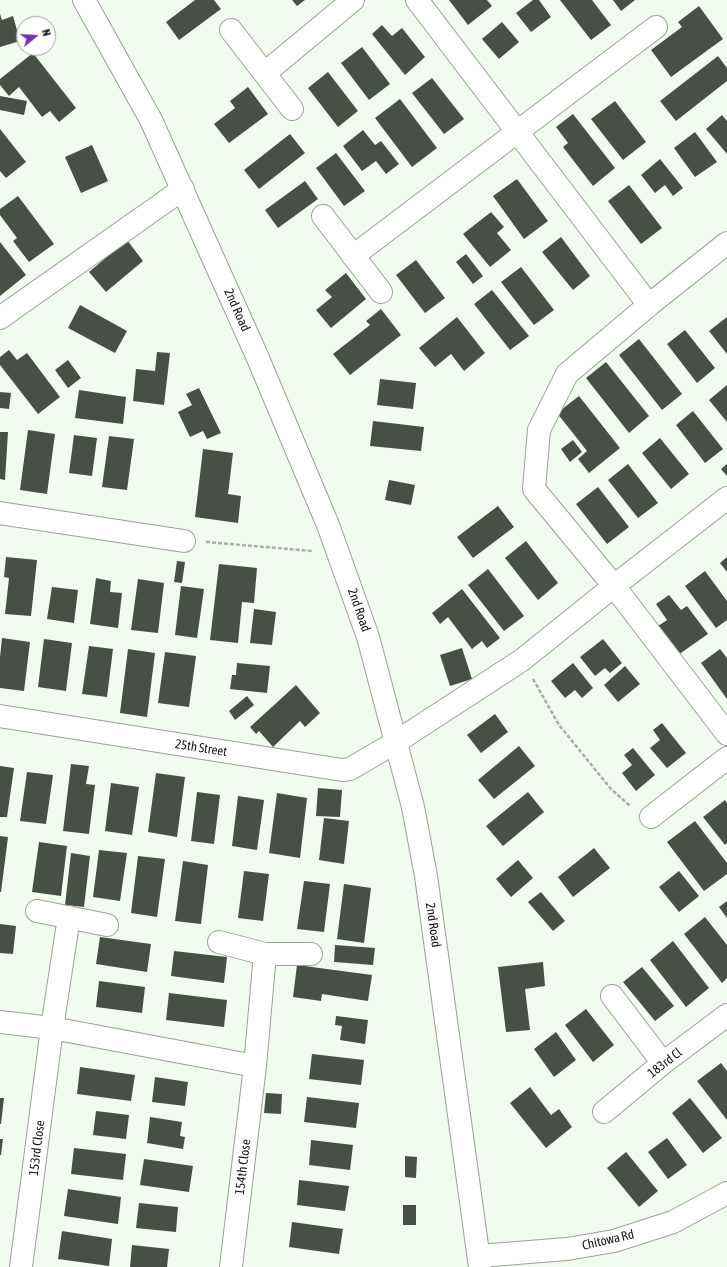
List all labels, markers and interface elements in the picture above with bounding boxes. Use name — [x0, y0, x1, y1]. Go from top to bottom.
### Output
north arrow — [16, 16, 56, 56]
text: N — [40, 28, 53, 38]
street label: 2nd Road — [221, 286, 253, 334]
street label: 2nd Road — [344, 586, 374, 634]
street label: 25th Street — [174, 736, 228, 760]
street label: 2nd Road — [422, 902, 444, 948]
street label: 183rd Cl — [645, 1045, 685, 1081]
street label: 153rd Close — [26, 1119, 48, 1177]
street label: 154th Close — [232, 1138, 254, 1196]
street label: Chitowa Rd — [580, 1226, 636, 1254]

